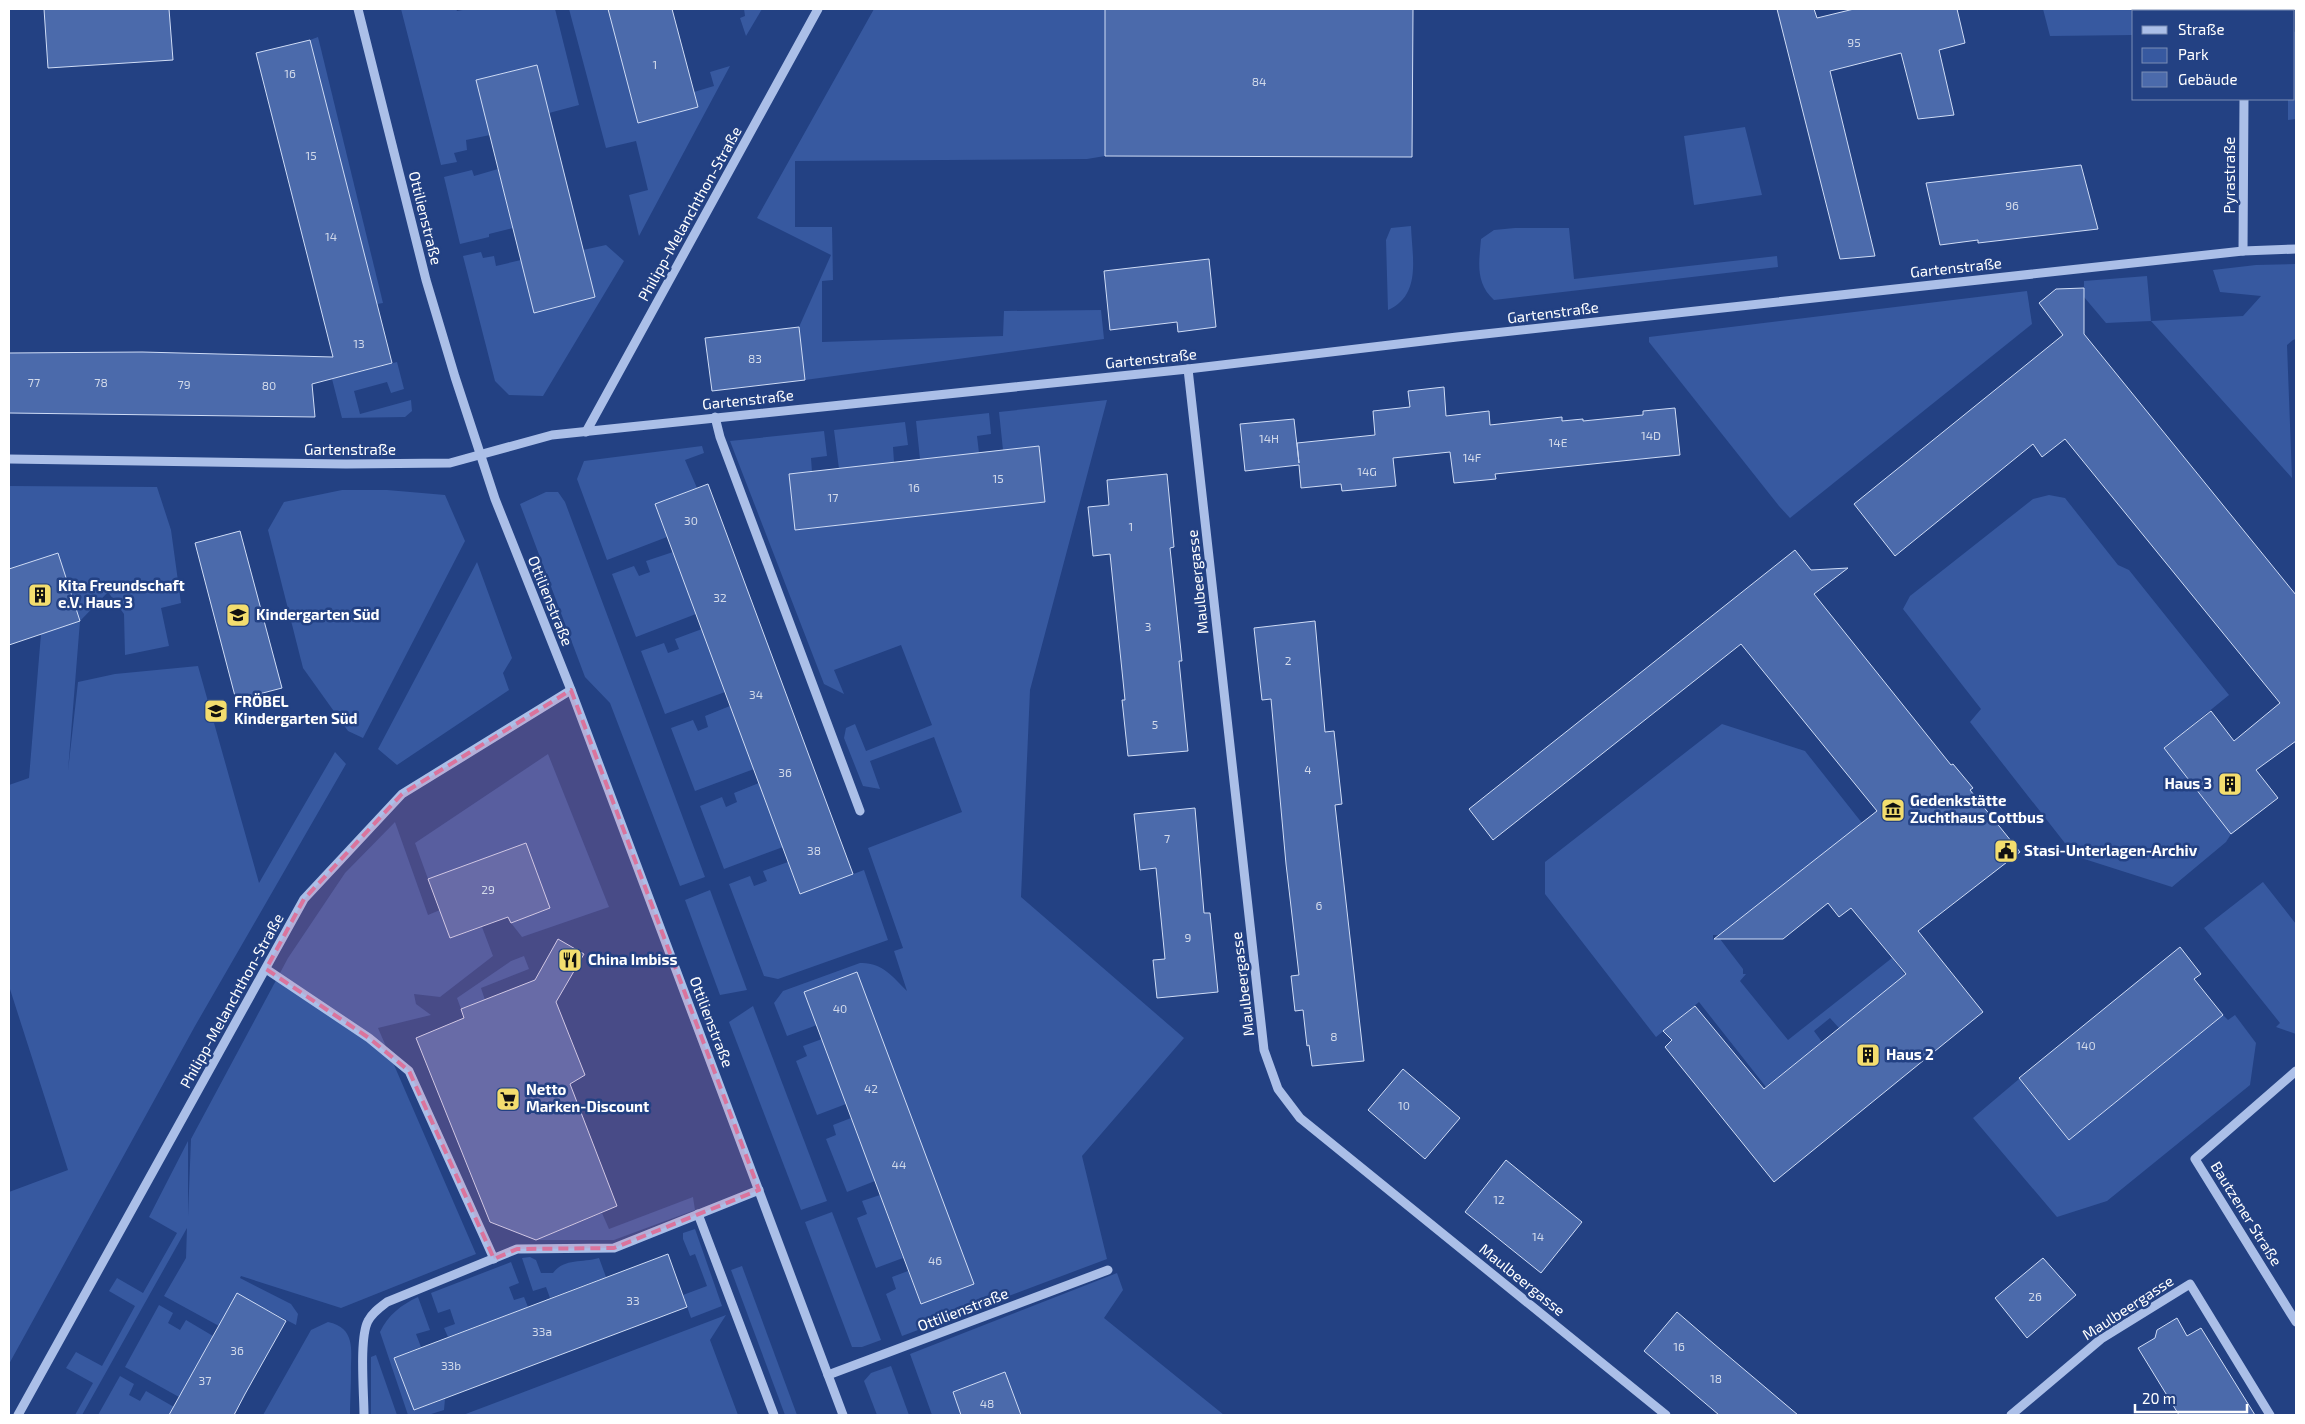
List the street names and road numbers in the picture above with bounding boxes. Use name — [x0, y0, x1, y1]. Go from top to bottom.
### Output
street label: Philipp-Melanchthon-Straße — [634, 123, 745, 304]
street label: Pyrastraße — [2220, 137, 2238, 213]
street label: Ottilienstraße — [406, 169, 446, 266]
street label: Gartenstraße — [1909, 253, 2003, 281]
street label: Gartenstraße — [1506, 297, 1600, 327]
street label: Gartenstraße — [1104, 344, 1198, 372]
street label: Gartenstraße — [701, 385, 795, 413]
street label: Gartenstraße — [304, 440, 396, 458]
street label: Maulbeergasse — [1183, 529, 1211, 635]
street label: Ottilienstraße — [525, 553, 577, 648]
street label: Philipp-Melanchthon-Straße — [176, 910, 287, 1091]
street label: Maulbeergasse — [1227, 931, 1257, 1037]
street label: Ottilienstraße — [686, 974, 738, 1070]
street label: Bautzener Straße — [2207, 1158, 2286, 1269]
street label: Maulbeergasse — [1476, 1239, 1569, 1319]
street label: Maulbeergasse — [2079, 1271, 2176, 1343]
street label: Ottilienstraße — [915, 1283, 1011, 1335]

